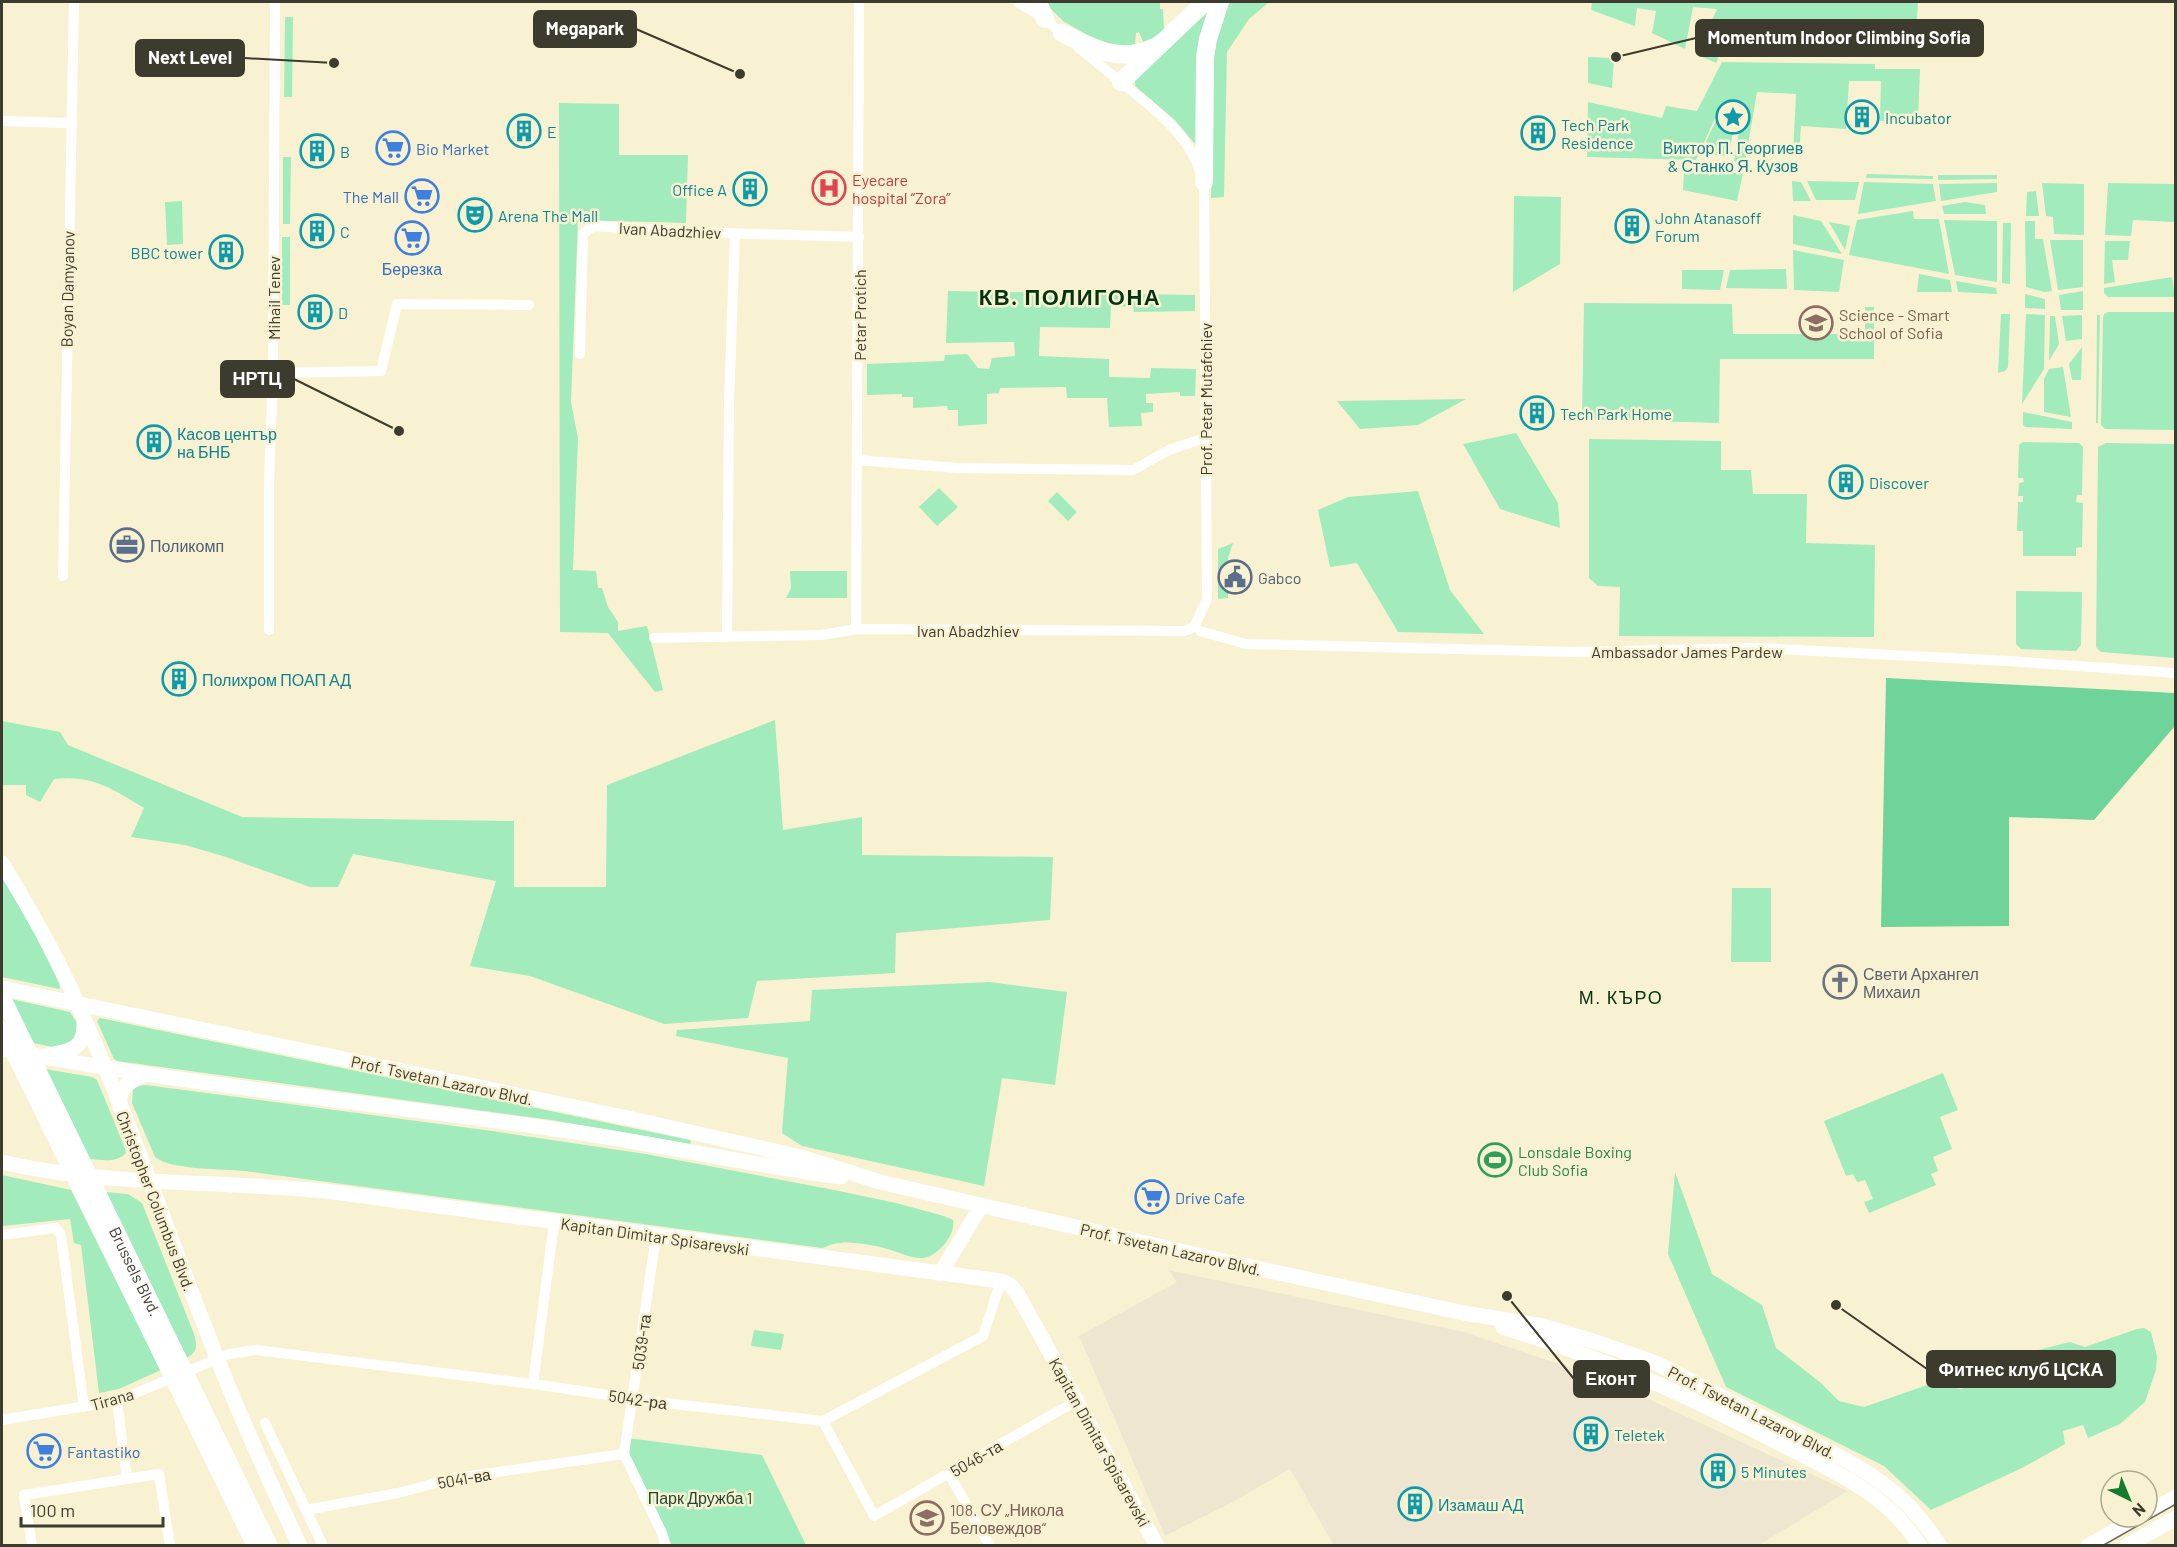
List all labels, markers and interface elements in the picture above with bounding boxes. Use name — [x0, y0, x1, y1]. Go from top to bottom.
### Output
callout: Megapark — [534, 11, 636, 47]
text: Megapark — [546, 17, 625, 39]
callout: Momentum Indoor Climbing Sofia — [1696, 20, 1983, 56]
text: Momentum Indoor Climbing Sofia — [1707, 26, 1971, 48]
callout: Next Level — [136, 40, 244, 76]
text: Next Level — [148, 46, 232, 68]
place icon: Виктор П. Георгиев & Станко Я. Кузов — [1715, 99, 1751, 135]
building icon: Incubator — [1844, 99, 1880, 135]
place label: Incubator — [1885, 108, 1952, 127]
building icon: E — [506, 113, 542, 149]
building icon: Tech Park Residence — [1520, 115, 1556, 151]
place label: Tech Park Residence — [1561, 115, 1633, 152]
place label: E — [547, 122, 557, 141]
supermarket icon: Bio Market — [375, 130, 411, 166]
building icon: B — [299, 133, 335, 169]
place label: Виктор П. Георгиев & Станко Я. Кузов — [1663, 138, 1803, 175]
place label: Bio Market — [416, 139, 489, 158]
place label: B — [340, 142, 350, 161]
hospital icon: Eyecare hospital “Zora” — [811, 170, 847, 206]
place label: Eyecare hospital “Zora” — [852, 170, 951, 207]
building icon: Office A — [732, 171, 768, 207]
supermarket icon: The Mall — [404, 178, 440, 214]
place label: Office A — [672, 180, 727, 199]
place label: The Mall — [343, 187, 399, 206]
theatre icon: Arena The Mall — [457, 197, 493, 233]
place label: Arena The Mall — [498, 206, 598, 225]
building icon: John Atanasoff Forum — [1614, 208, 1650, 244]
place label: John Atanasoff Forum — [1655, 208, 1762, 245]
building icon: C — [299, 213, 335, 249]
street label: Ivan Abadzhiev — [618, 218, 722, 242]
supermarket icon: Березка — [394, 220, 430, 256]
place label: C — [340, 222, 350, 241]
street label: Boyan Damyanov — [56, 230, 78, 347]
building icon: BBC tower — [208, 234, 244, 270]
place label: BBC tower — [130, 243, 203, 262]
street label: Mihail Tenev — [264, 255, 283, 340]
place label: Березка — [382, 259, 442, 278]
street label: Petar Protich — [850, 269, 869, 361]
district label: КВ. ПОЛИГОНА — [979, 283, 1161, 309]
building icon: D — [297, 294, 333, 330]
place label: D — [338, 303, 348, 322]
school or university icon: Science - Smart School of Sofia — [1798, 305, 1834, 341]
place label: Science - Smart School of Sofia — [1839, 305, 1950, 342]
street label: Prof. Petar Mutafchiev — [1196, 322, 1215, 475]
callout: НРТЦ — [221, 361, 294, 397]
text: НРТЦ — [233, 367, 282, 389]
building icon: Tech Park Home — [1519, 395, 1555, 431]
place label: Tech Park Home — [1560, 404, 1672, 423]
building icon: Касов център на БНБ — [136, 424, 172, 460]
place label: Касов център на БНБ — [177, 424, 277, 461]
building icon: Discover — [1828, 464, 1864, 500]
place label: Discover — [1869, 473, 1929, 492]
office icon: Поликомп — [109, 527, 145, 563]
place label: Поликомп — [150, 536, 224, 555]
public building icon: Gabco — [1217, 559, 1253, 595]
place label: Gabco — [1258, 568, 1302, 587]
street label: Ivan Abadzhiev — [917, 621, 1020, 640]
street label: Ambassador James Pardew — [1591, 642, 1783, 661]
building icon: Полихром ПОАП АД — [161, 661, 197, 697]
place label: Полихром ПОАП АД — [202, 670, 351, 689]
church icon: Свети Архангел Михаил — [1822, 964, 1858, 1000]
place label: Свети Архангел Михаил — [1863, 964, 1979, 1001]
district label: М. КЪРО — [1579, 986, 1663, 1008]
street label: Prof. Tsvetan Lazarov Blvd. — [349, 1051, 535, 1109]
street label: Christopher Columbus Blvd. — [113, 1108, 199, 1294]
sports icon: Lonsdale Boxing Club Sofia — [1477, 1142, 1513, 1178]
place label: Lonsdale Boxing Club Sofia — [1518, 1142, 1632, 1179]
supermarket icon: Drive Cafe — [1134, 1179, 1170, 1215]
place label: Drive Cafe — [1175, 1188, 1245, 1207]
street label: Kapitan Dimitar Spisarevski — [560, 1213, 750, 1259]
street label: Prof. Tsvetan Lazarov Blvd. — [1079, 1219, 1263, 1279]
street label: Brussels Blvd. — [106, 1223, 166, 1319]
street label: 5039-та — [628, 1313, 654, 1371]
callout: Фитнес клуб ЦСКА — [1927, 1351, 2115, 1387]
street label: Kapitan Dimitar Spisarevski — [1046, 1354, 1154, 1530]
text: Фитнес клуб ЦСКА — [1939, 1358, 2103, 1380]
callout: Еконт — [1574, 1361, 1649, 1397]
street label: Prof. Tsvetan Lazarov Blvd. — [1665, 1361, 1839, 1463]
text: Еконт — [1585, 1367, 1637, 1389]
street label: Tirana — [88, 1384, 136, 1414]
street label: 5042-ра — [608, 1386, 669, 1413]
building icon: Teletek — [1573, 1416, 1609, 1452]
place label: Teletek — [1614, 1425, 1665, 1444]
supermarket icon: Fantastiko — [26, 1433, 62, 1469]
street label: 5046-та — [947, 1436, 1005, 1480]
place label: Fantastiko — [67, 1442, 140, 1461]
building icon: 5 Minutes — [1700, 1453, 1736, 1489]
place label: 5 Minutes — [1741, 1462, 1807, 1481]
street label: 5041-ва — [436, 1464, 492, 1492]
north arrow — [2099, 1469, 2159, 1529]
building icon: Изамаш АД — [1397, 1486, 1433, 1522]
park label: Парк Дружба 1 — [648, 1488, 752, 1507]
scale bar — [21, 1490, 164, 1528]
place label: Изамаш АД — [1438, 1495, 1524, 1514]
text: 100 m — [30, 1499, 75, 1521]
school or university icon: 108. СУ „Никола Беловеждов“ — [909, 1500, 945, 1536]
place label: 108. СУ „Никола Беловеждов“ — [950, 1500, 1064, 1537]
text: N — [2129, 1500, 2150, 1521]

